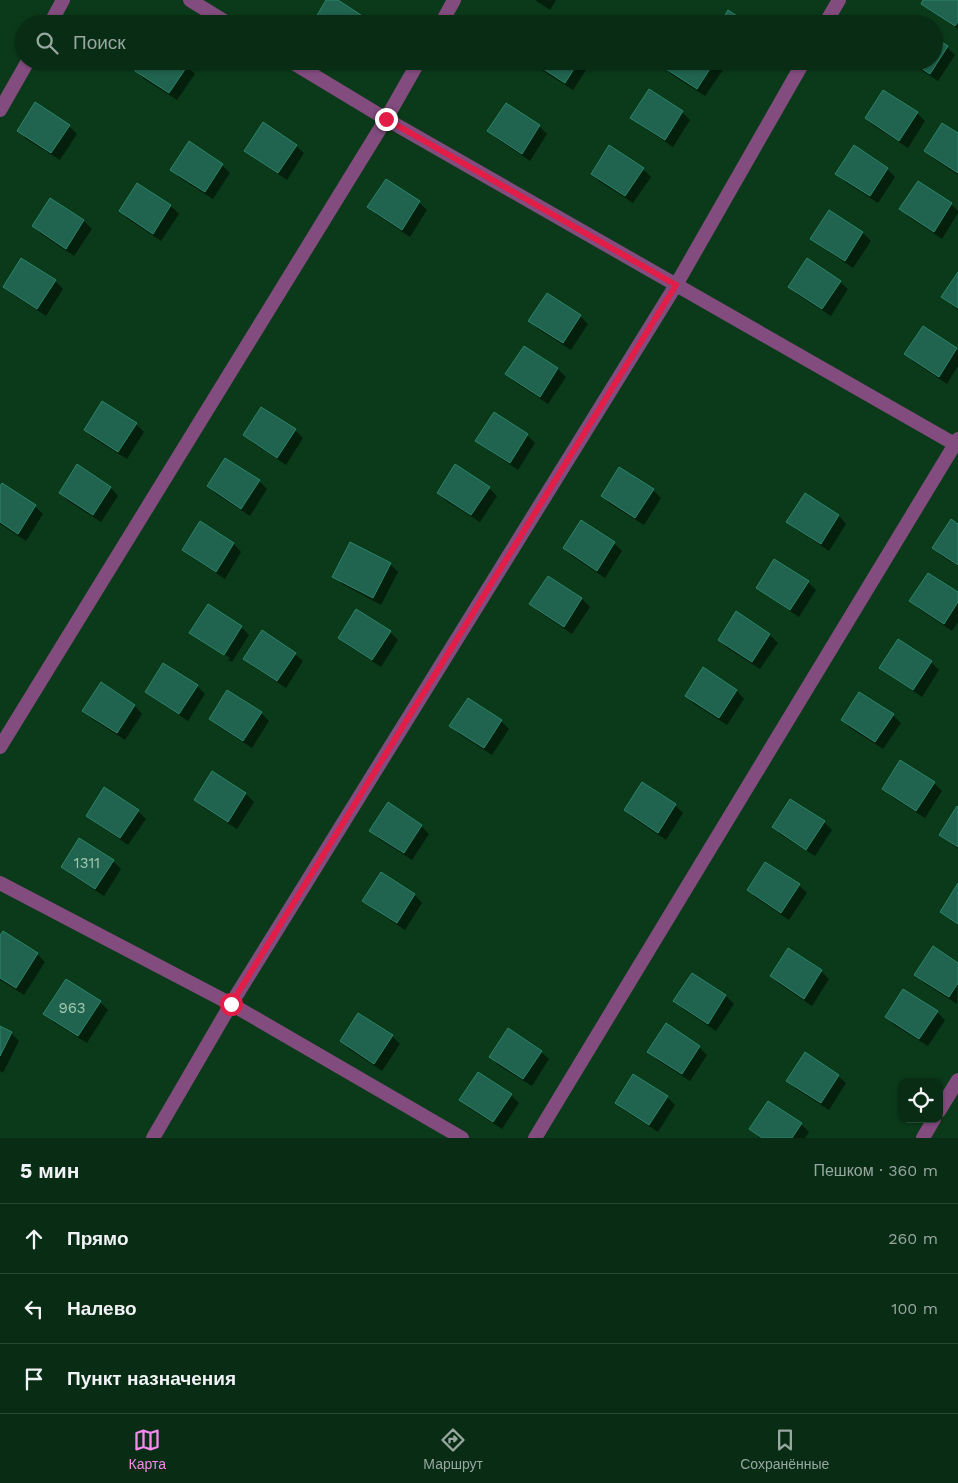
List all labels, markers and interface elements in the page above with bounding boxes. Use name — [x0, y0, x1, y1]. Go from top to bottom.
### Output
search box — [15, 15, 943, 70]
icon: search — [33, 29, 61, 57]
text: Поиск — [73, 31, 126, 54]
route end — [375, 108, 398, 131]
house number: 1311 — [74, 854, 100, 872]
route start — [220, 993, 243, 1016]
house number: 963 — [58, 999, 86, 1017]
map controls — [898, 1078, 943, 1123]
button: locate — [898, 1078, 943, 1123]
text: 5 мин — [20, 1158, 79, 1183]
text: Пешком · 360 m — [813, 1161, 938, 1180]
icon: ahead — [20, 1225, 48, 1253]
text: Прямо — [67, 1227, 129, 1250]
text: 260 m — [888, 1229, 938, 1248]
icon: left — [20, 1295, 48, 1323]
text: Налево — [67, 1297, 137, 1320]
text: 100 m — [891, 1299, 938, 1318]
icon: arrive — [20, 1365, 48, 1393]
text: Пункт назначения — [67, 1367, 236, 1390]
tab: Карта — [129, 1426, 166, 1472]
tab: Маршрут — [423, 1426, 483, 1472]
tab: Сохранённые — [740, 1426, 829, 1472]

